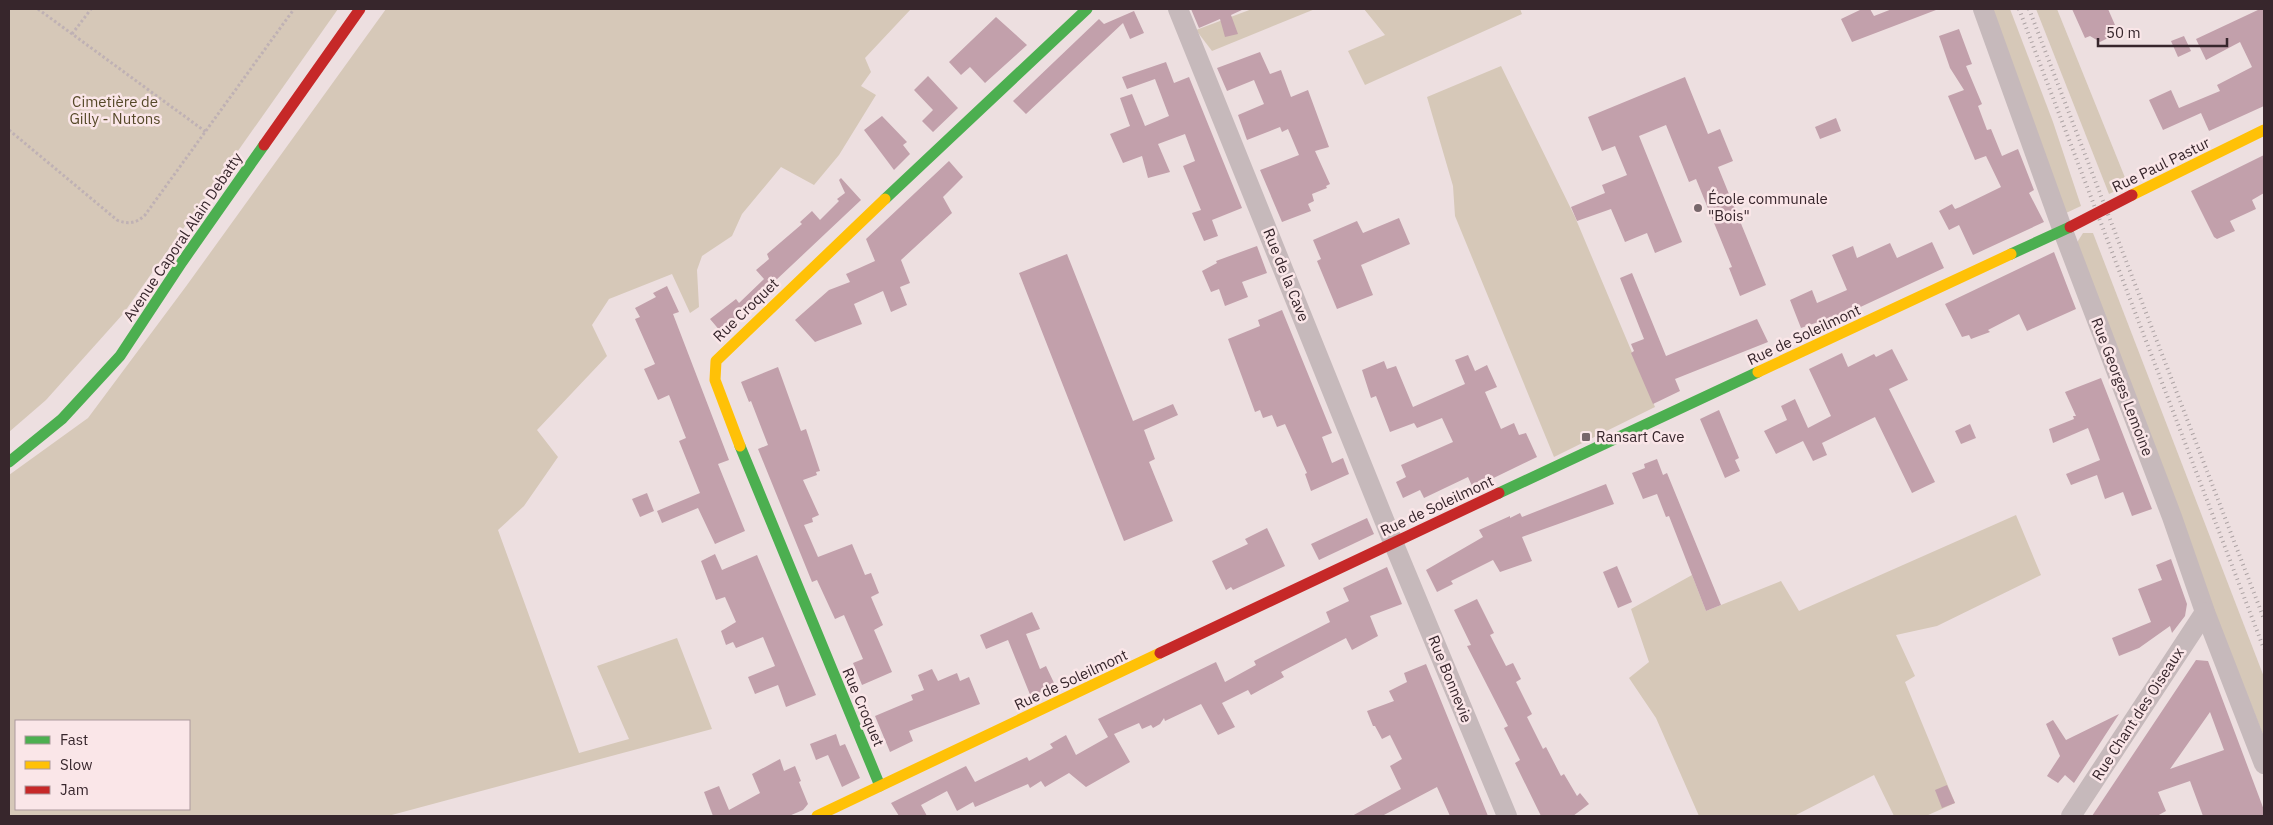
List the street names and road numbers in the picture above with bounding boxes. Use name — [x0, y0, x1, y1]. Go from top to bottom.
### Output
street label: Rue Paul Pastur — [2109, 132, 2213, 196]
street label: Avenue Caporal Alain Debatty — [119, 148, 247, 325]
street label: Rue de la Cave — [1259, 225, 1314, 324]
street label: Rue Croquet — [709, 274, 782, 346]
street label: Rue de Soleilmont — [1744, 300, 1864, 369]
street label: Rue Georges Lemoine — [2087, 315, 2158, 459]
street label: Rue de Soleilmont — [1377, 471, 1497, 540]
street label: Rue Bonnevie — [1424, 632, 1477, 725]
street label: Rue Chant des Oiseaux — [2087, 643, 2188, 784]
street label: Rue de Soleilmont — [1011, 645, 1131, 714]
street label: Rue Croquet — [838, 665, 889, 749]

